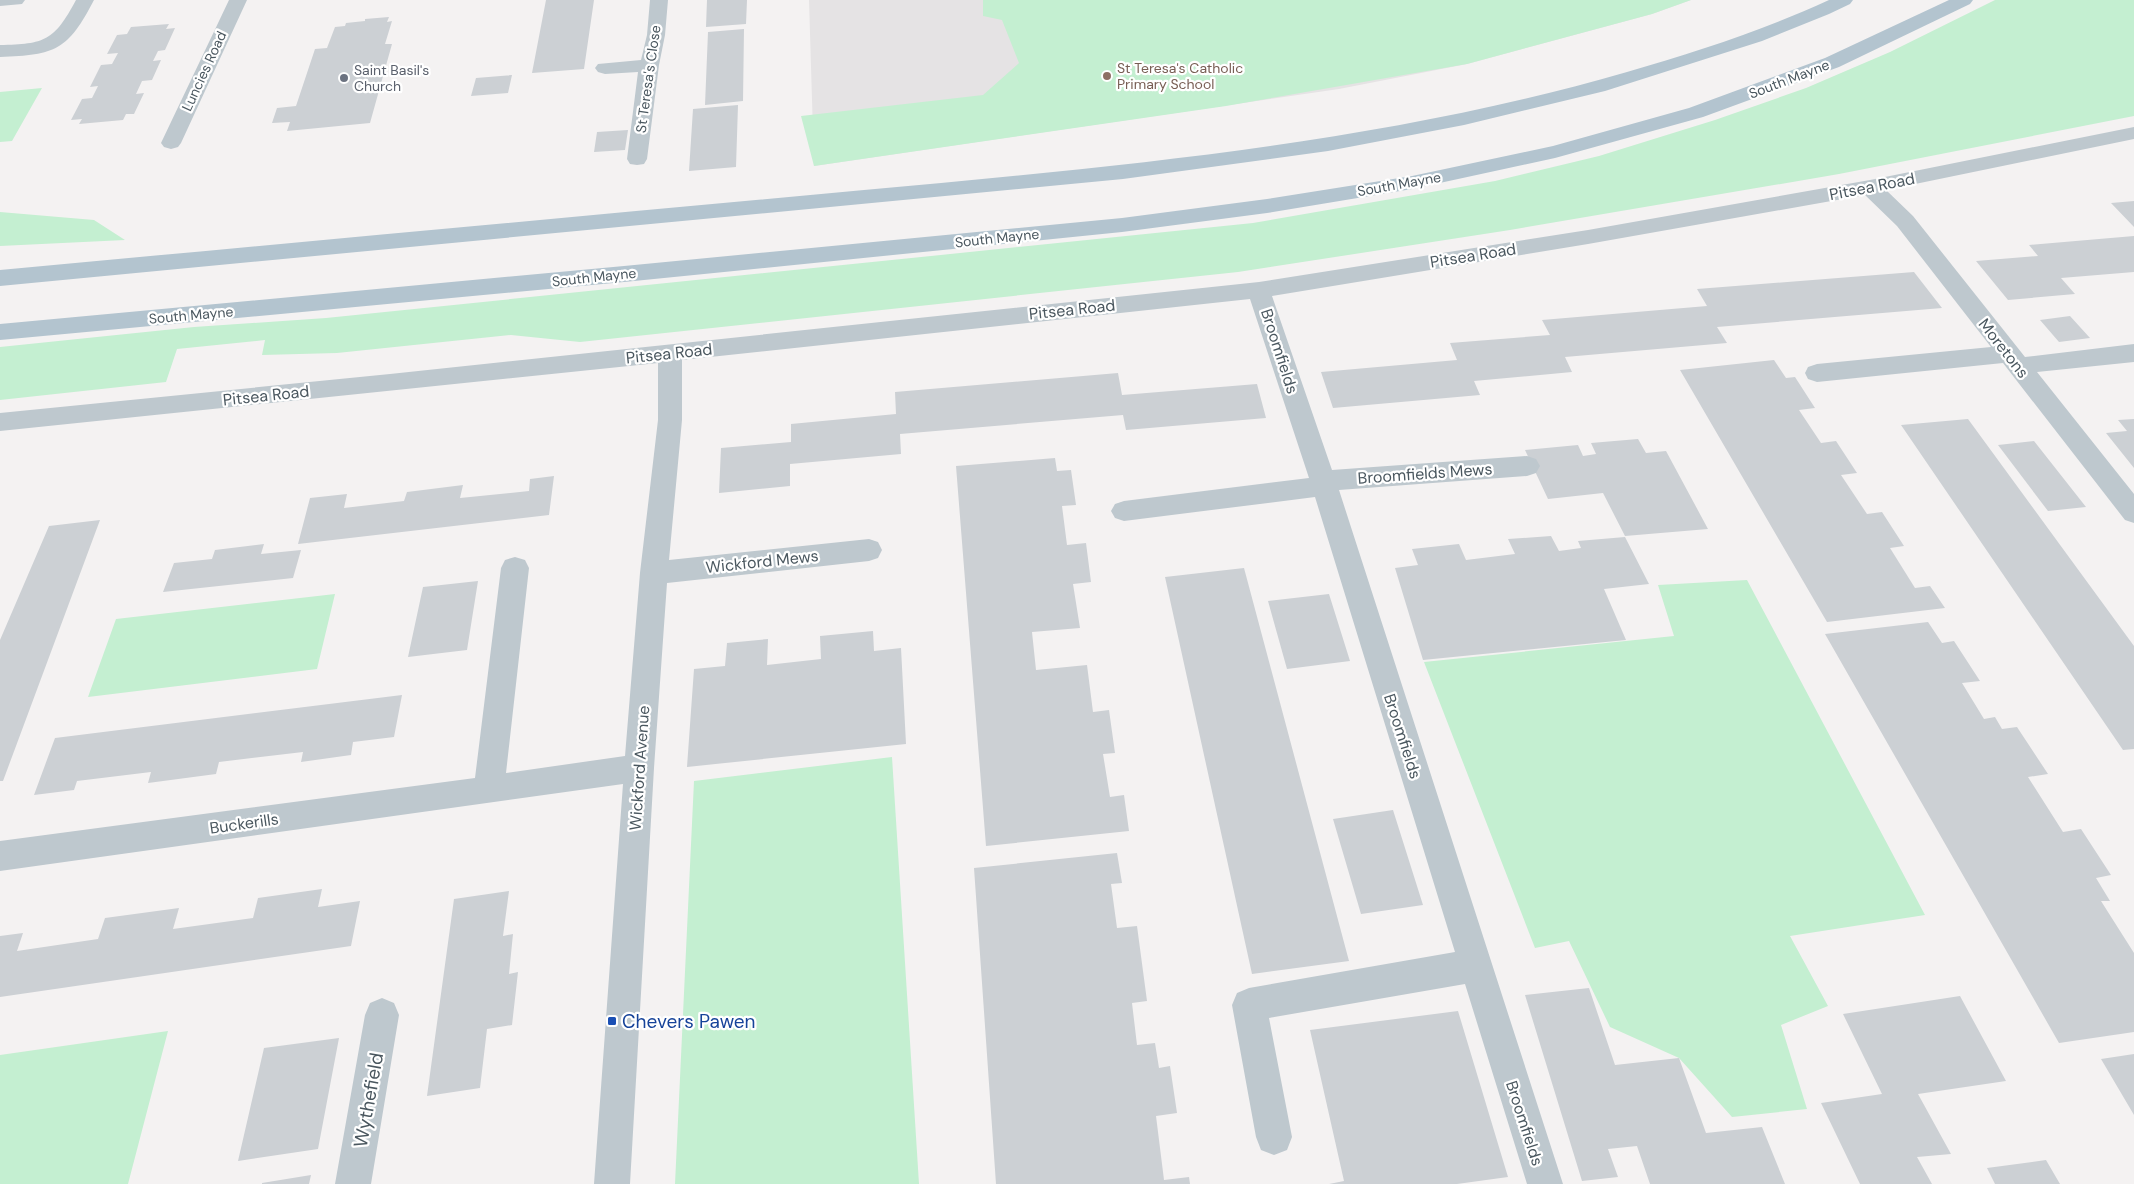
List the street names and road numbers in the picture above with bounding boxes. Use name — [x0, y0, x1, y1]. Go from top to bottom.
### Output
street label: St Teresa's Close — [632, 24, 664, 134]
street label: Luncies Road — [178, 28, 230, 114]
street label: South Mayne — [1746, 55, 1832, 103]
street label: South Mayne — [1356, 168, 1442, 200]
street label: Pitsea Road — [1828, 168, 1917, 205]
street label: South Mayne — [954, 225, 1040, 251]
street label: Pitsea Road — [1429, 238, 1518, 273]
street label: South Mayne — [551, 264, 637, 290]
street label: Pitsea Road — [1028, 295, 1116, 324]
street label: South Mayne — [148, 302, 234, 328]
street label: Broomfields — [1256, 306, 1303, 396]
street label: Moretons — [1974, 314, 2033, 382]
street label: Pitsea Road — [625, 339, 713, 368]
street label: Pitsea Road — [222, 381, 310, 410]
street label: Broomfields Mews — [1357, 458, 1493, 489]
street label: Wickford Mews — [705, 545, 820, 578]
street label: Broomfields — [1379, 691, 1426, 781]
street label: Wickford Avenue — [625, 705, 654, 831]
street label: Buckerills — [208, 808, 280, 839]
street label: Wythefield — [348, 1051, 389, 1149]
street label: Broomfields — [1501, 1078, 1548, 1168]

